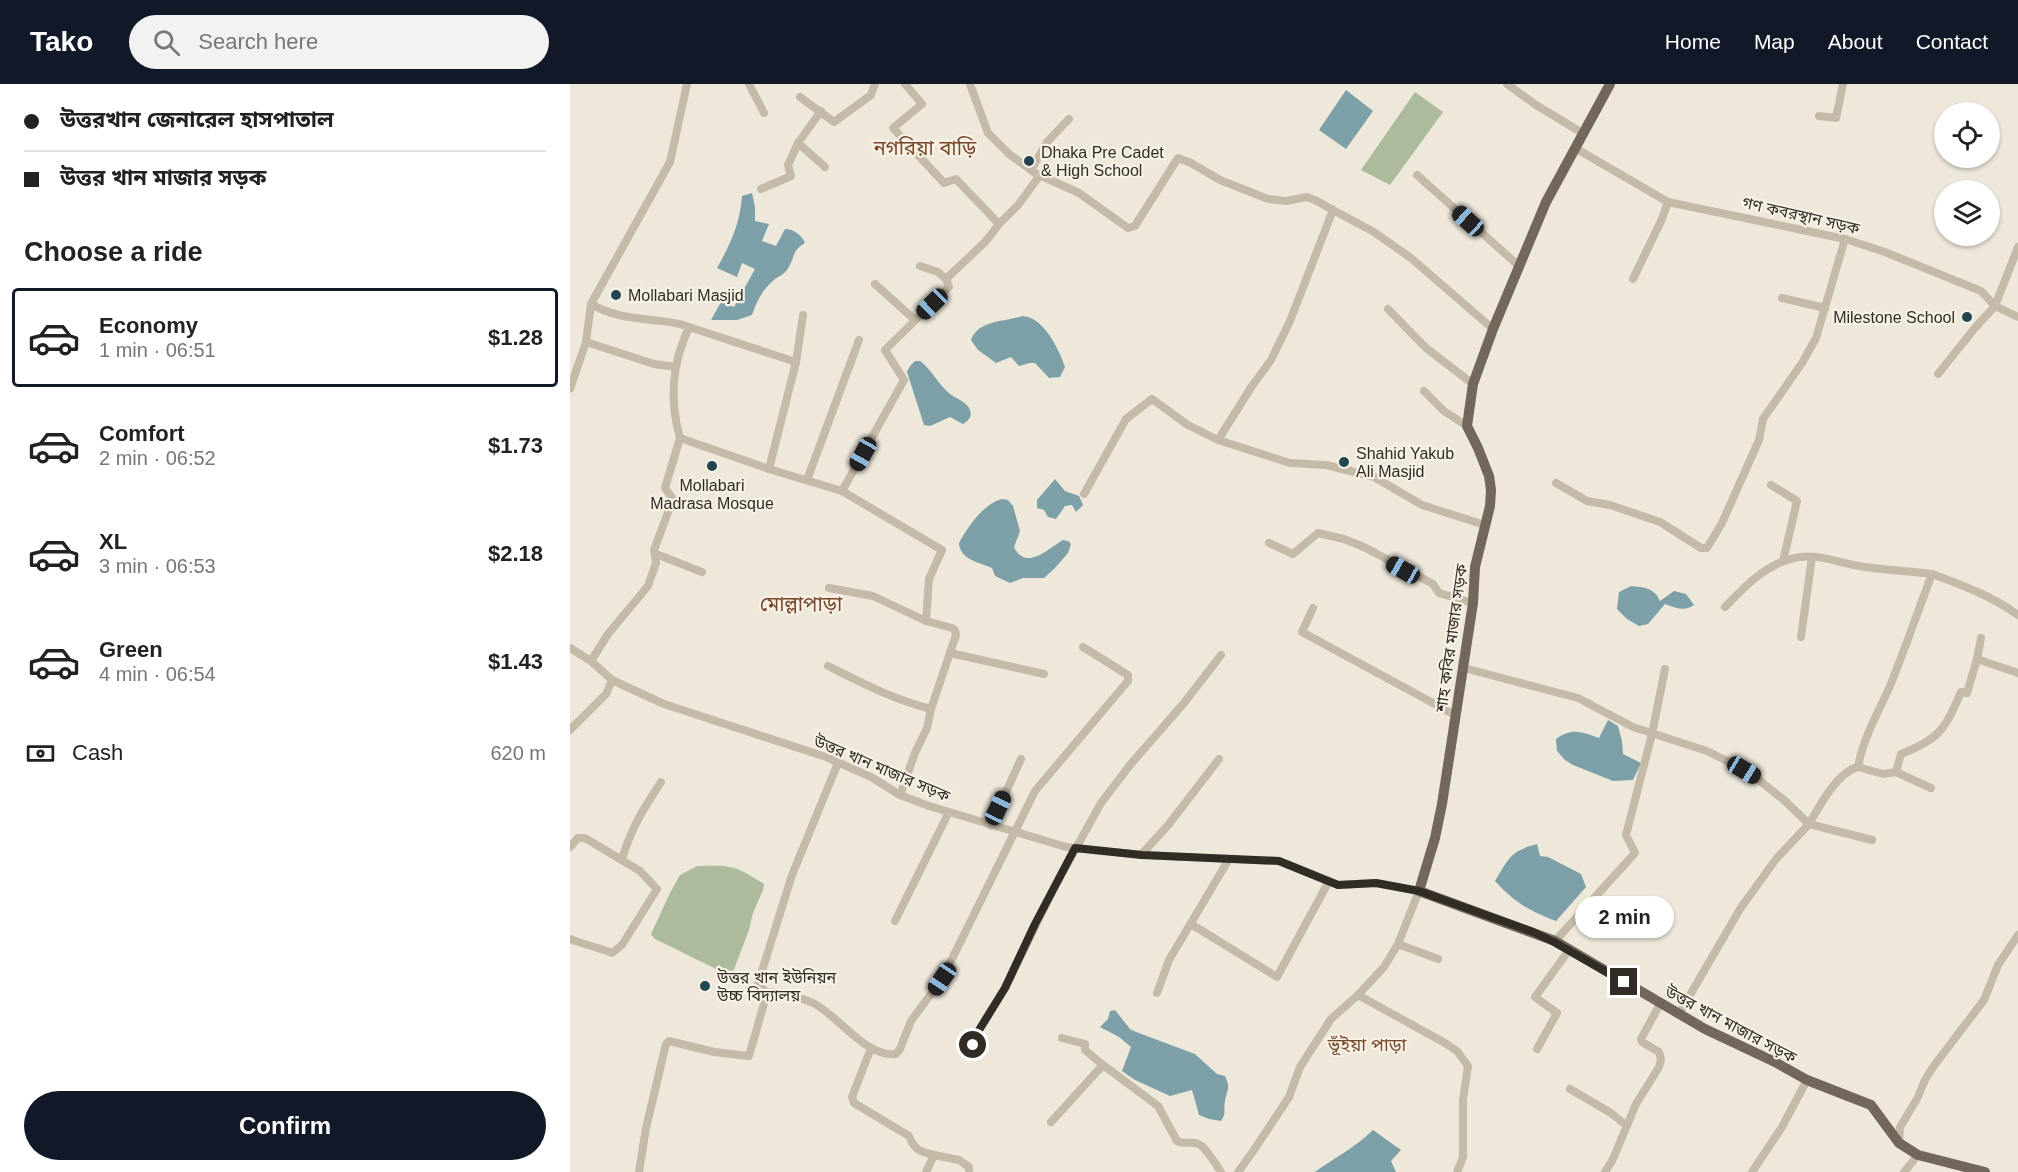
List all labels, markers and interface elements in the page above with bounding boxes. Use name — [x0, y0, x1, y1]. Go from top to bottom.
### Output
search box — [129, 15, 549, 69]
text: Tako — [30, 26, 93, 57]
icon: search — [150, 26, 183, 59]
text: Search here — [198, 29, 318, 54]
text: Home — [1665, 30, 1721, 53]
text: Map — [1754, 30, 1795, 53]
text: About — [1828, 30, 1883, 53]
text: Contact — [1916, 30, 1988, 53]
map controls — [1934, 102, 2000, 246]
button: locate — [1934, 102, 2000, 168]
text: উত্তরখান জেনারেল হাসপাতাল — [60, 107, 334, 132]
district label: নগরিয়া বাড়ি — [873, 136, 977, 159]
place label: Dhaka Pre Cadet & High School — [1041, 144, 1164, 179]
marker: Dhaka Pre Cadet & High School — [1022, 154, 1036, 168]
text: উত্তর খান মাজার সড়ক — [60, 165, 266, 190]
button: layers — [1934, 180, 2000, 246]
street label: গণ কবরস্থান সড়ক — [1740, 194, 1862, 239]
car — [1449, 202, 1487, 240]
text: Choose a ride — [24, 237, 203, 267]
car — [913, 285, 951, 323]
place label: Mollabari Masjid — [628, 287, 744, 304]
marker: Mollabari Masjid — [609, 288, 623, 302]
place label: Milestone School — [1833, 309, 1955, 326]
marker: Milestone School — [1960, 310, 1974, 324]
icon: car — [27, 311, 81, 365]
text: Economy — [99, 313, 198, 338]
text: $1.28 — [488, 325, 543, 350]
text: 1 min · 06:51 — [99, 339, 216, 361]
icon: car — [27, 419, 81, 473]
text: Comfort — [99, 421, 185, 446]
text: $1.73 — [488, 433, 543, 458]
car — [846, 434, 880, 474]
place label: Shahid Yakub Ali Masjid — [1356, 445, 1454, 480]
text: 2 min · 06:52 — [99, 447, 216, 469]
marker: Shahid Yakub Ali Masjid — [1337, 455, 1351, 469]
marker: Mollabari Madrasa Mosque — [705, 459, 719, 473]
place label: Mollabari Madrasa Mosque — [650, 477, 774, 512]
icon: car — [27, 527, 81, 581]
text: XL — [99, 529, 127, 554]
text: $2.18 — [488, 541, 543, 566]
car — [1383, 553, 1423, 587]
text: 3 min · 06:53 — [99, 555, 216, 577]
street label: শাহ কবির মাজার সড়ক — [1432, 562, 1470, 714]
district label: মোল্লাপাড়া — [760, 593, 843, 615]
icon: car — [27, 635, 81, 689]
text: Green — [99, 637, 163, 662]
text: $1.43 — [488, 649, 543, 674]
text: 4 min · 06:54 — [99, 663, 216, 685]
street label: উত্তর খান মাজার সড়ক — [810, 731, 954, 805]
icon: cash — [24, 737, 57, 770]
text: Cash — [72, 740, 123, 765]
text: 620 m — [490, 742, 546, 764]
car — [1724, 753, 1764, 787]
car — [982, 788, 1014, 828]
callout: 2 min — [1574, 895, 1674, 937]
text: 2 min — [1598, 906, 1651, 928]
car — [924, 959, 960, 999]
place label: উত্তর খান ইউনিয়ন উচ্চ বিদ্যালয় — [716, 968, 836, 1004]
route end — [1610, 968, 1637, 995]
marker: উত্তর খান ইউনিয়ন উচ্চ বিদ্যালয় — [698, 979, 712, 993]
street label: উত্তর খান মাজার সড়ক — [1661, 981, 1801, 1067]
route start — [959, 1031, 986, 1058]
district label: ভূঁইয়া পাড়া — [1327, 1035, 1406, 1056]
button: Confirm — [24, 1091, 546, 1160]

